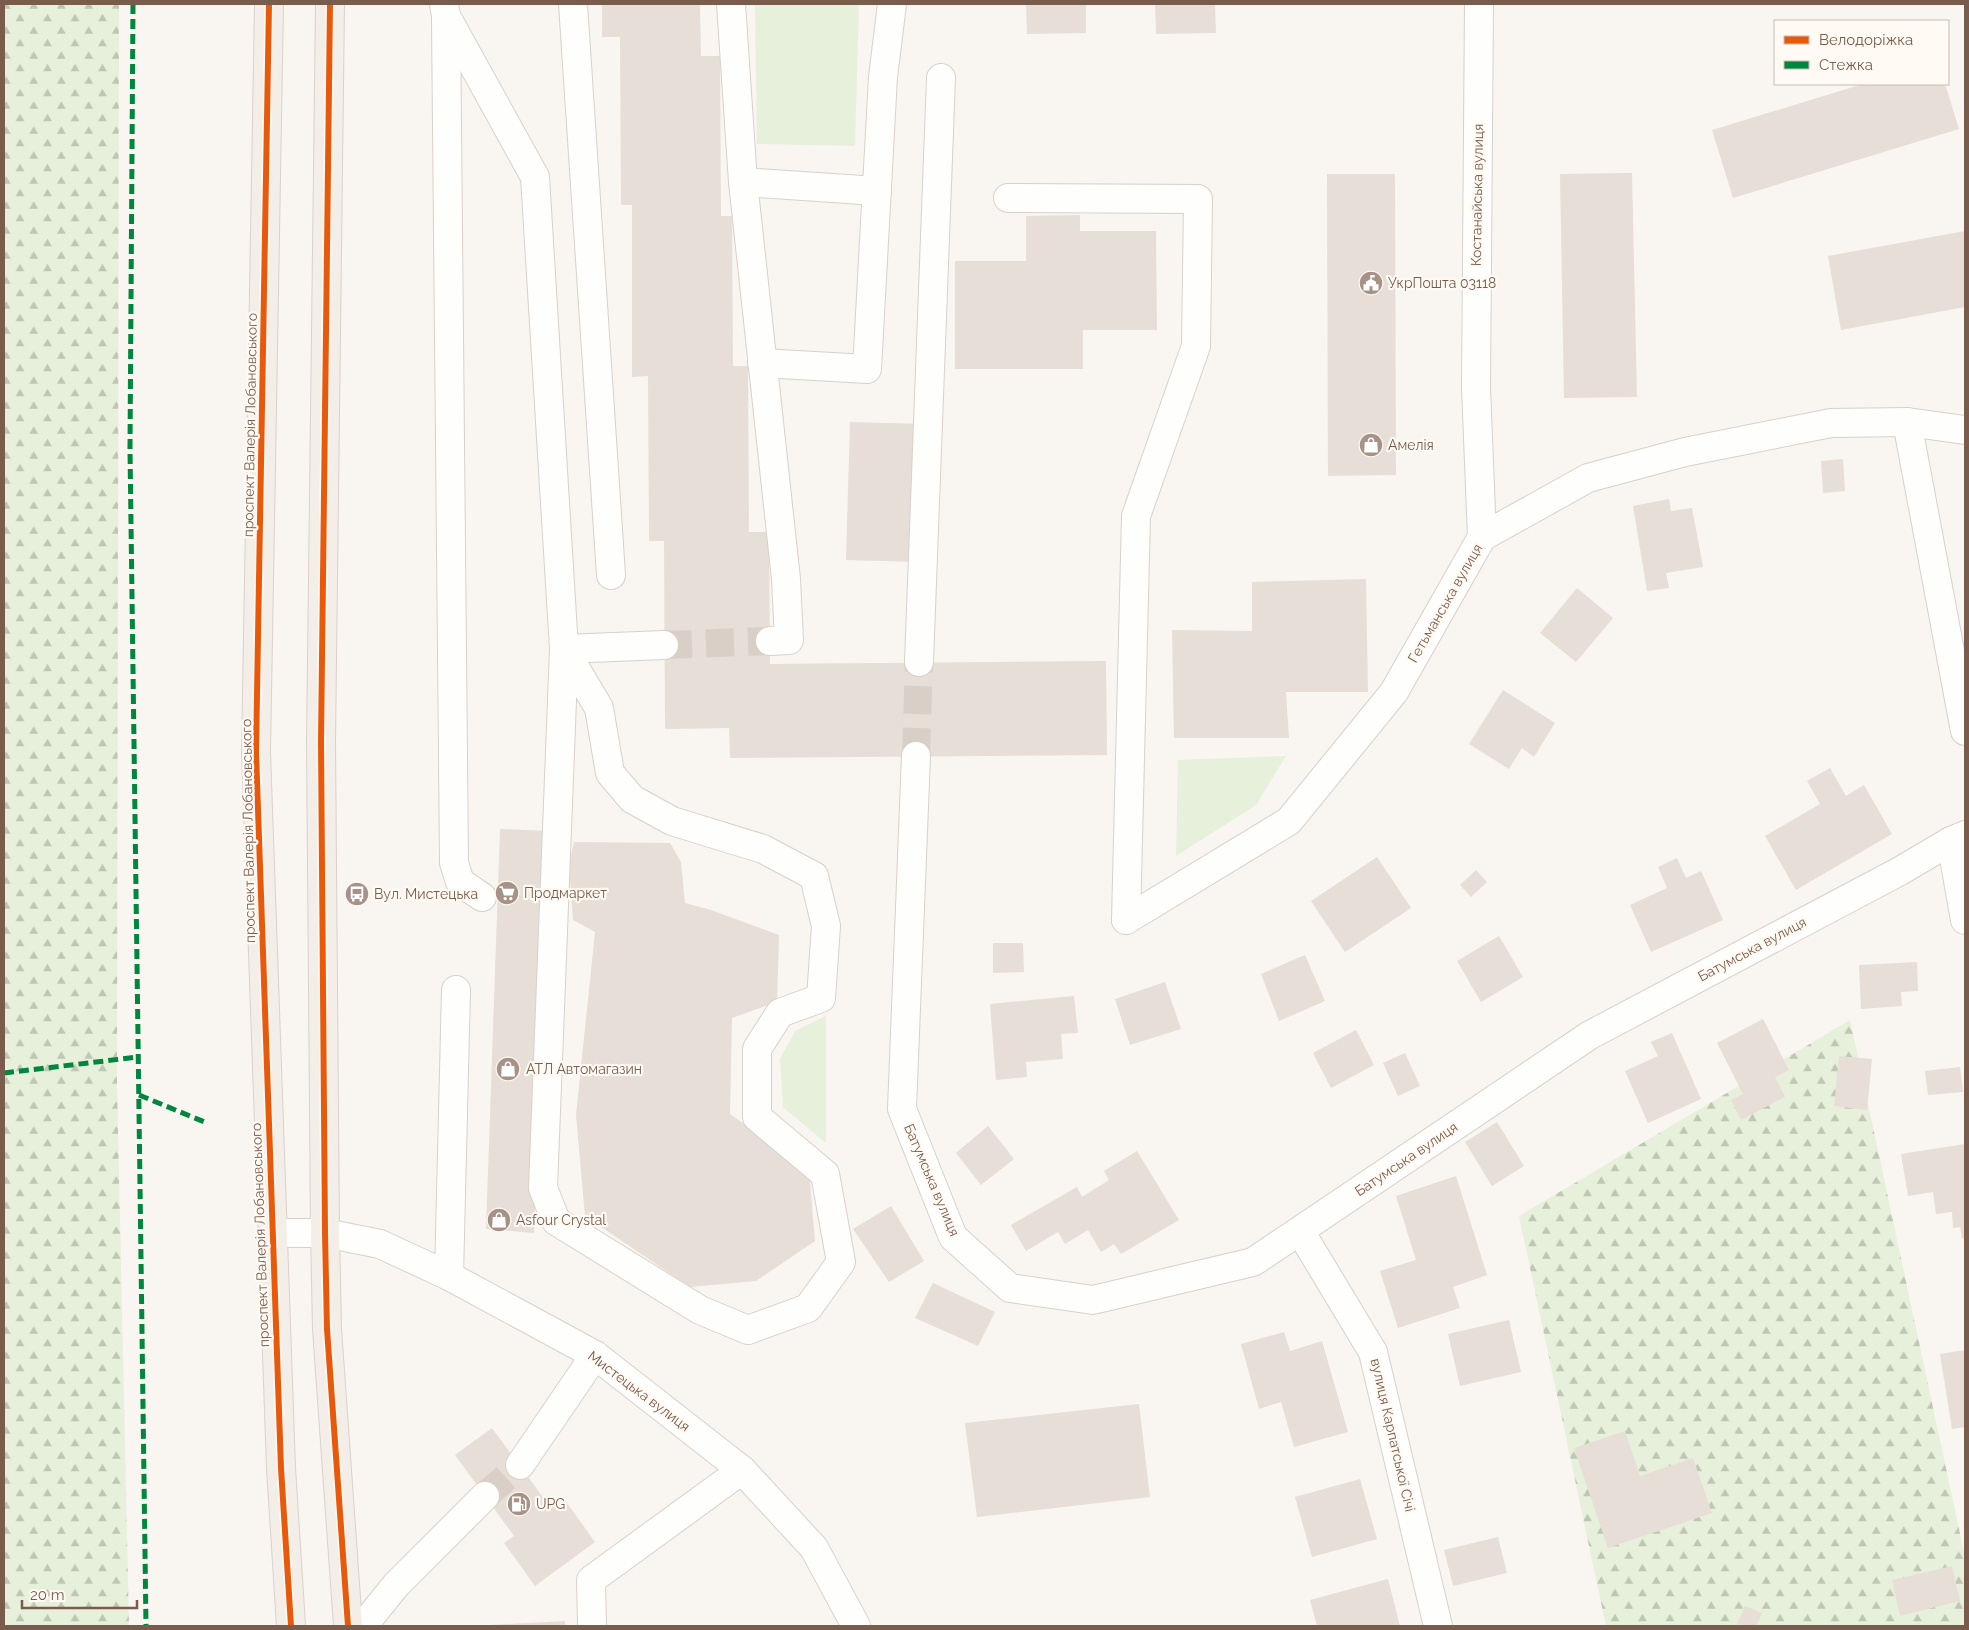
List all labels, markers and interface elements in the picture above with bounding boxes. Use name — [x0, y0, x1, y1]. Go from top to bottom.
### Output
legend — [1774, 20, 1949, 85]
text: Велодоріжка — [1819, 31, 1913, 49]
text: Стежка — [1819, 56, 1873, 74]
street label: Костанайська вулиця — [1468, 124, 1486, 266]
public building icon: УкрПошта 03118 — [1358, 270, 1384, 296]
place label: УкрПошта 03118 — [1388, 275, 1496, 291]
street label: проспект Валерія Лобановського — [240, 313, 260, 537]
shop icon: Амелія — [1358, 432, 1384, 458]
place label: Амелія — [1388, 437, 1434, 453]
street label: Гетьманська вулиця — [1405, 541, 1485, 665]
street label: проспект Валерія Лобановського — [238, 719, 258, 943]
supermarket icon: Продмаркет — [494, 880, 520, 906]
bus stop icon: Вул. Мистецька — [344, 881, 370, 907]
place label: Продмаркет — [524, 885, 607, 901]
place label: Вул. Мистецька — [374, 886, 478, 902]
street label: Батумська вулиця — [1695, 914, 1809, 984]
shop icon: АТЛ Автомагазин — [495, 1056, 521, 1082]
place label: АТЛ Автомагазин — [526, 1061, 642, 1077]
street label: Батумська вулиця — [1352, 1119, 1460, 1199]
street label: Батумська вулиця — [901, 1121, 963, 1239]
street label: проспект Валерія Лобановського — [248, 1123, 272, 1347]
shop icon: Asfour Crystal — [486, 1207, 512, 1233]
place label: Asfour Crystal — [516, 1212, 606, 1228]
street label: Мистецька вулиця — [585, 1348, 693, 1434]
street label: вулиця Карпатської Січі — [1368, 1357, 1418, 1513]
fuel station icon: UPG — [506, 1491, 532, 1517]
place label: UPG — [536, 1496, 565, 1512]
scale bar — [22, 1578, 138, 1610]
text: 20 m — [30, 1586, 65, 1604]

